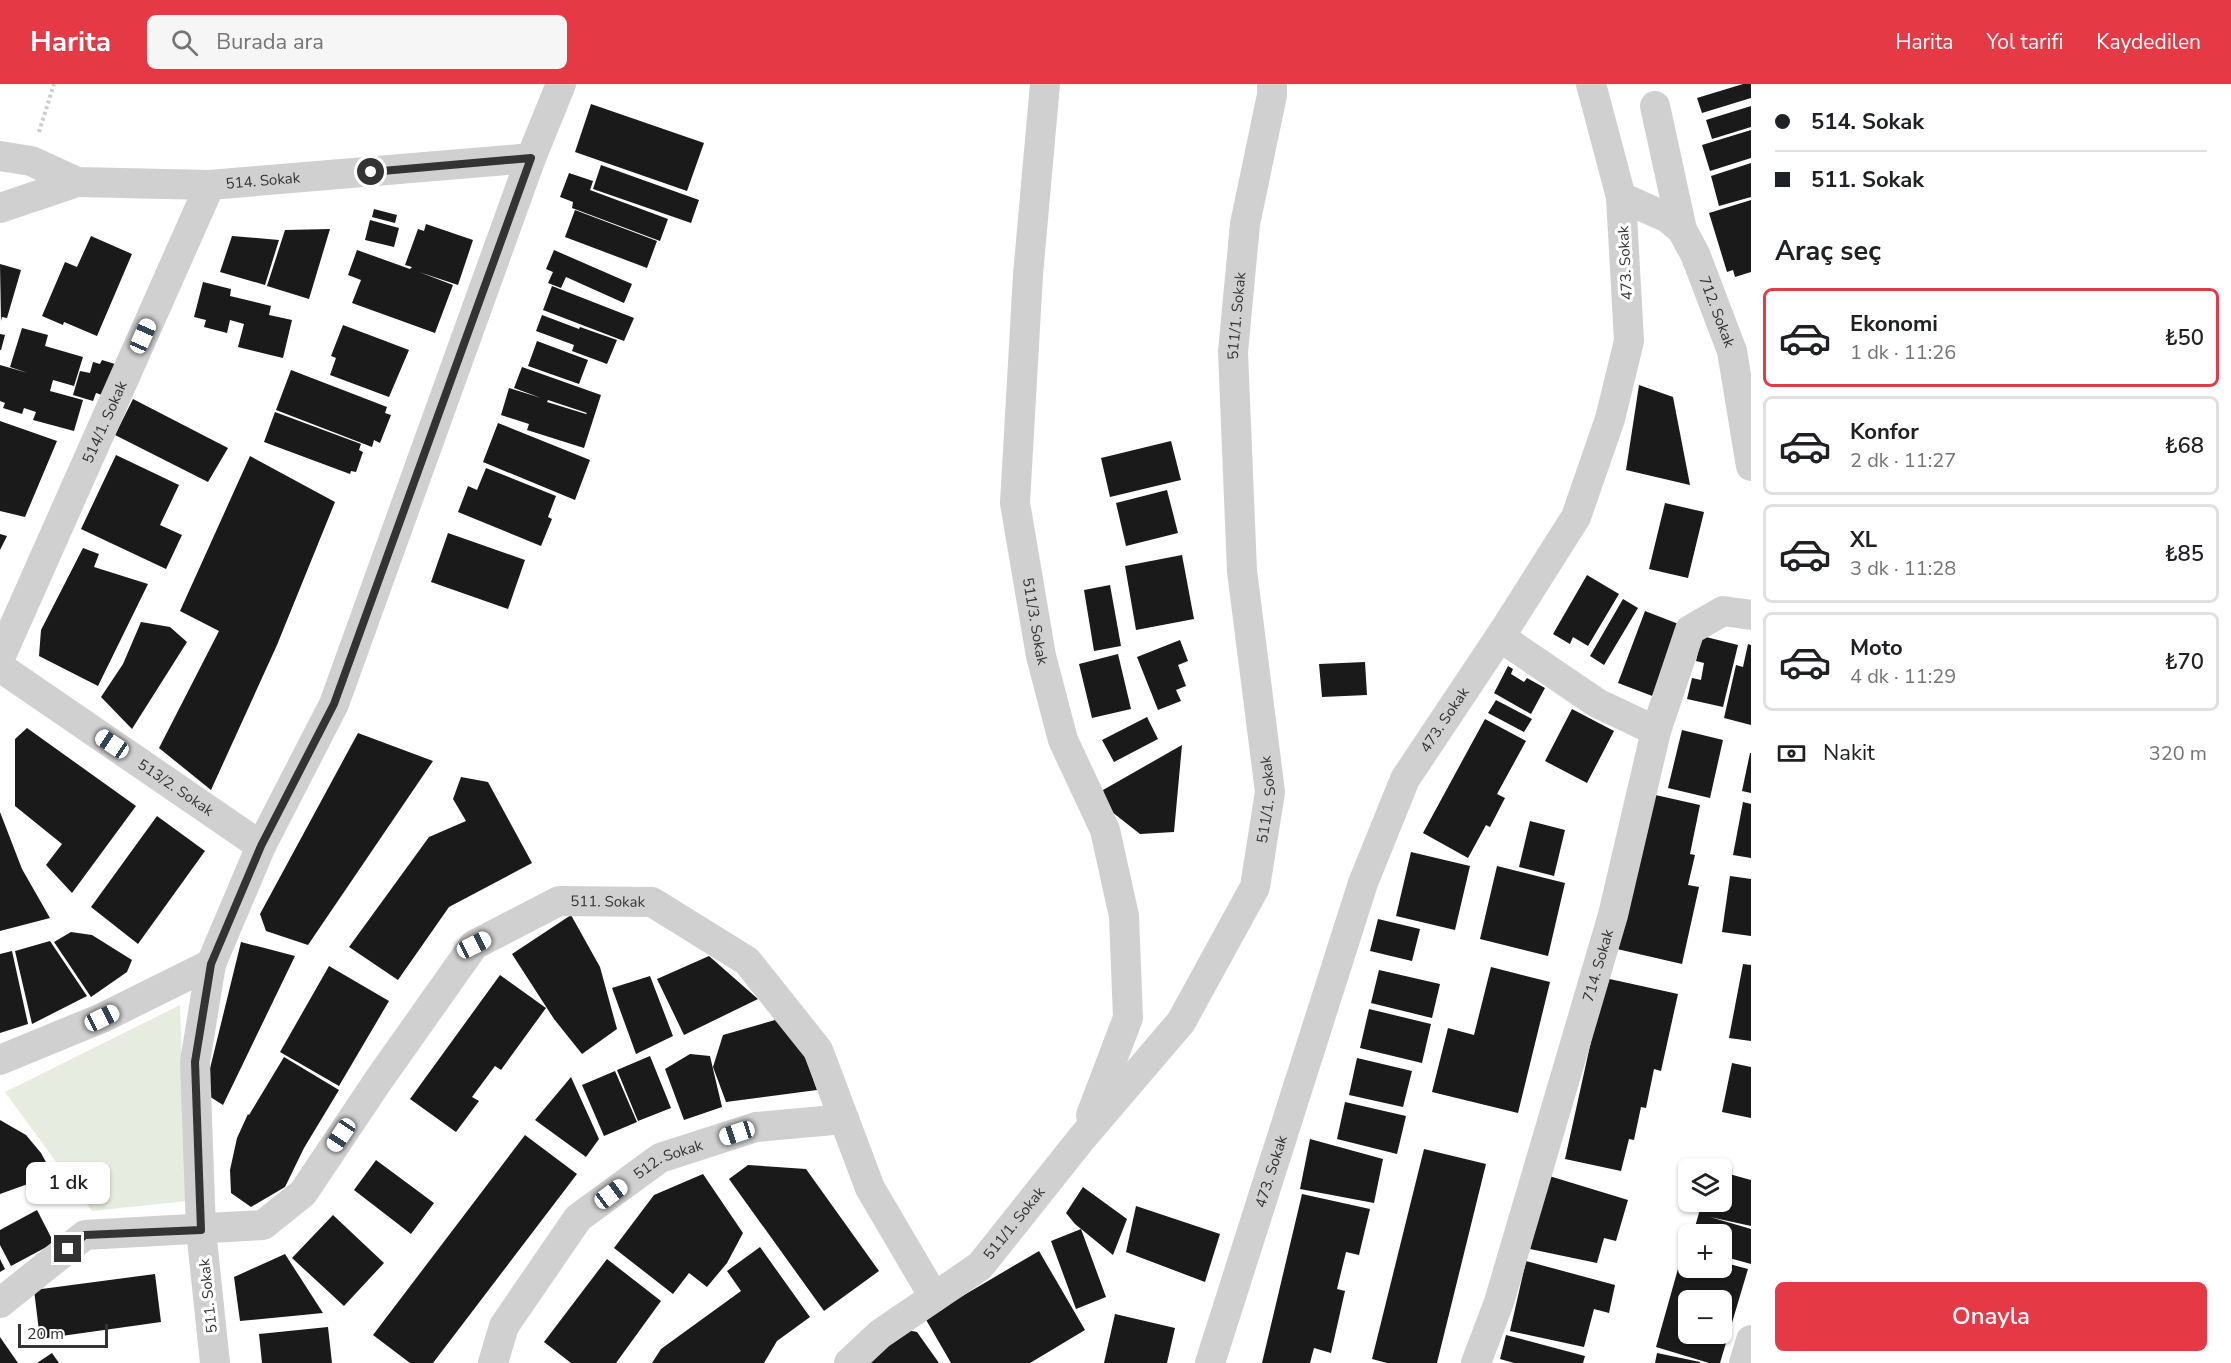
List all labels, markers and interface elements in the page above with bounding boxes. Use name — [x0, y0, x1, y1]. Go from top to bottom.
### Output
search box — [147, 15, 567, 69]
text: Harita — [30, 23, 111, 61]
icon: search — [168, 26, 201, 59]
text: Burada ara — [216, 27, 324, 57]
text: Harita — [1895, 28, 1953, 56]
text: Yol tarifi — [1986, 28, 2063, 56]
text: Kaydedilen — [2096, 28, 2201, 56]
text: 514. Sokak — [1811, 107, 1924, 137]
route start — [357, 158, 384, 185]
text: 511. Sokak — [1811, 165, 1924, 195]
street label: 514. Sokak — [225, 167, 301, 194]
street label: 473. Sokak — [1613, 225, 1637, 301]
text: Araç seç — [1775, 233, 1881, 270]
street label: 511/1. Sokak — [1223, 271, 1251, 360]
street label: 712. Sokak — [1694, 273, 1740, 351]
text: Ekonomi — [1850, 309, 1938, 339]
icon: car — [1778, 311, 1832, 365]
car — [127, 316, 159, 356]
text: ₺50 — [2164, 323, 2204, 353]
text: 1 dk · 11:26 — [1850, 339, 1956, 366]
street label: 514/1. Sokak — [78, 377, 132, 467]
text: Konfor — [1850, 417, 1919, 447]
icon: car — [1778, 419, 1832, 473]
text: ₺68 — [2164, 431, 2204, 461]
text: 2 dk · 11:27 — [1850, 447, 1956, 474]
text: XL — [1850, 525, 1877, 555]
icon: car — [1778, 527, 1832, 581]
text: ₺85 — [2164, 539, 2204, 569]
text: 3 dk · 11:28 — [1850, 555, 1956, 582]
street label: 511/3. Sokak — [1018, 576, 1053, 667]
text: Moto — [1850, 633, 1903, 663]
icon: car — [1778, 635, 1832, 689]
text: ₺70 — [2164, 647, 2204, 677]
text: 4 dk · 11:29 — [1850, 663, 1956, 690]
street label: 473. Sokak — [1415, 683, 1474, 757]
car — [92, 726, 132, 762]
icon: cash — [1775, 737, 1808, 770]
text: Nakit — [1823, 738, 1875, 768]
text: 320 m — [2149, 740, 2207, 767]
street label: 513/2. Sokak — [134, 754, 218, 821]
street label: 511/1. Sokak — [1252, 754, 1280, 845]
street label: 511. Sokak — [570, 891, 646, 912]
street label: 714. Sokak — [1578, 926, 1618, 1004]
car — [454, 929, 494, 961]
car — [82, 1002, 122, 1034]
car — [323, 1115, 359, 1155]
car — [717, 1119, 757, 1147]
street label: 473. Sokak — [1250, 1132, 1292, 1210]
street label: 512. Sokak — [629, 1135, 706, 1184]
map controls — [1678, 1158, 1732, 1344]
button: layers — [1678, 1158, 1732, 1212]
callout: 1 dk — [26, 1162, 110, 1204]
text: 1 dk — [48, 1169, 88, 1196]
car — [591, 1176, 631, 1212]
street label: 511/1. Sokak — [979, 1182, 1050, 1264]
button: + — [1678, 1224, 1732, 1278]
route end — [54, 1235, 81, 1262]
street label: 511. Sokak — [194, 1257, 222, 1334]
button: Onayla — [1775, 1282, 2207, 1351]
button: − — [1678, 1290, 1732, 1344]
scale bar — [18, 1321, 108, 1348]
text: 20 m — [27, 1323, 64, 1345]

